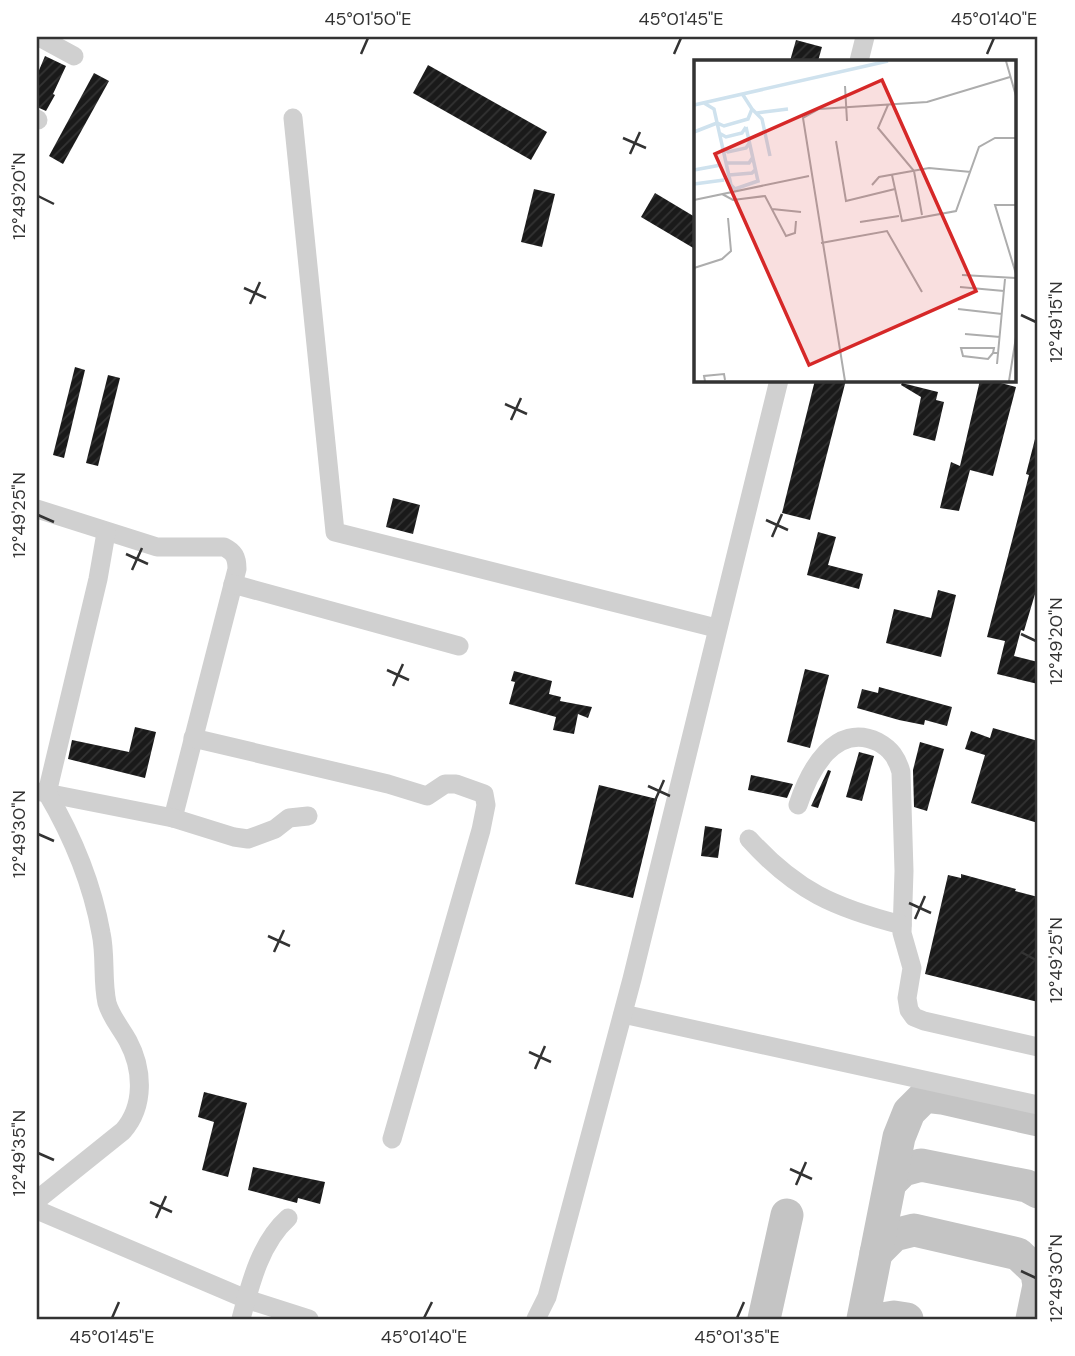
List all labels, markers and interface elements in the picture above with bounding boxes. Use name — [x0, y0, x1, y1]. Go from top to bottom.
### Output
text: 45°01'50"E — [324, 7, 412, 31]
text: 45°01'45"E — [639, 7, 723, 31]
text: 45°01'40"E — [951, 7, 1037, 31]
inset map — [694, 60, 1016, 382]
text: 12°49'20"N — [7, 152, 31, 240]
text: 12°49'15"N — [1044, 281, 1068, 363]
text: 12°49'25"N — [7, 472, 31, 558]
text: 12°49'20"N — [1044, 597, 1068, 685]
text: 12°49'30"N — [7, 790, 31, 878]
text: 12°49'25"N — [1044, 917, 1068, 1003]
text: 12°49'35"N — [7, 1110, 31, 1196]
text: 12°49'30"N — [1044, 1234, 1068, 1322]
text: 45°01'45"E — [70, 1325, 154, 1349]
text: 45°01'40"E — [381, 1325, 467, 1349]
text: 45°01'35"E — [694, 1325, 780, 1349]

